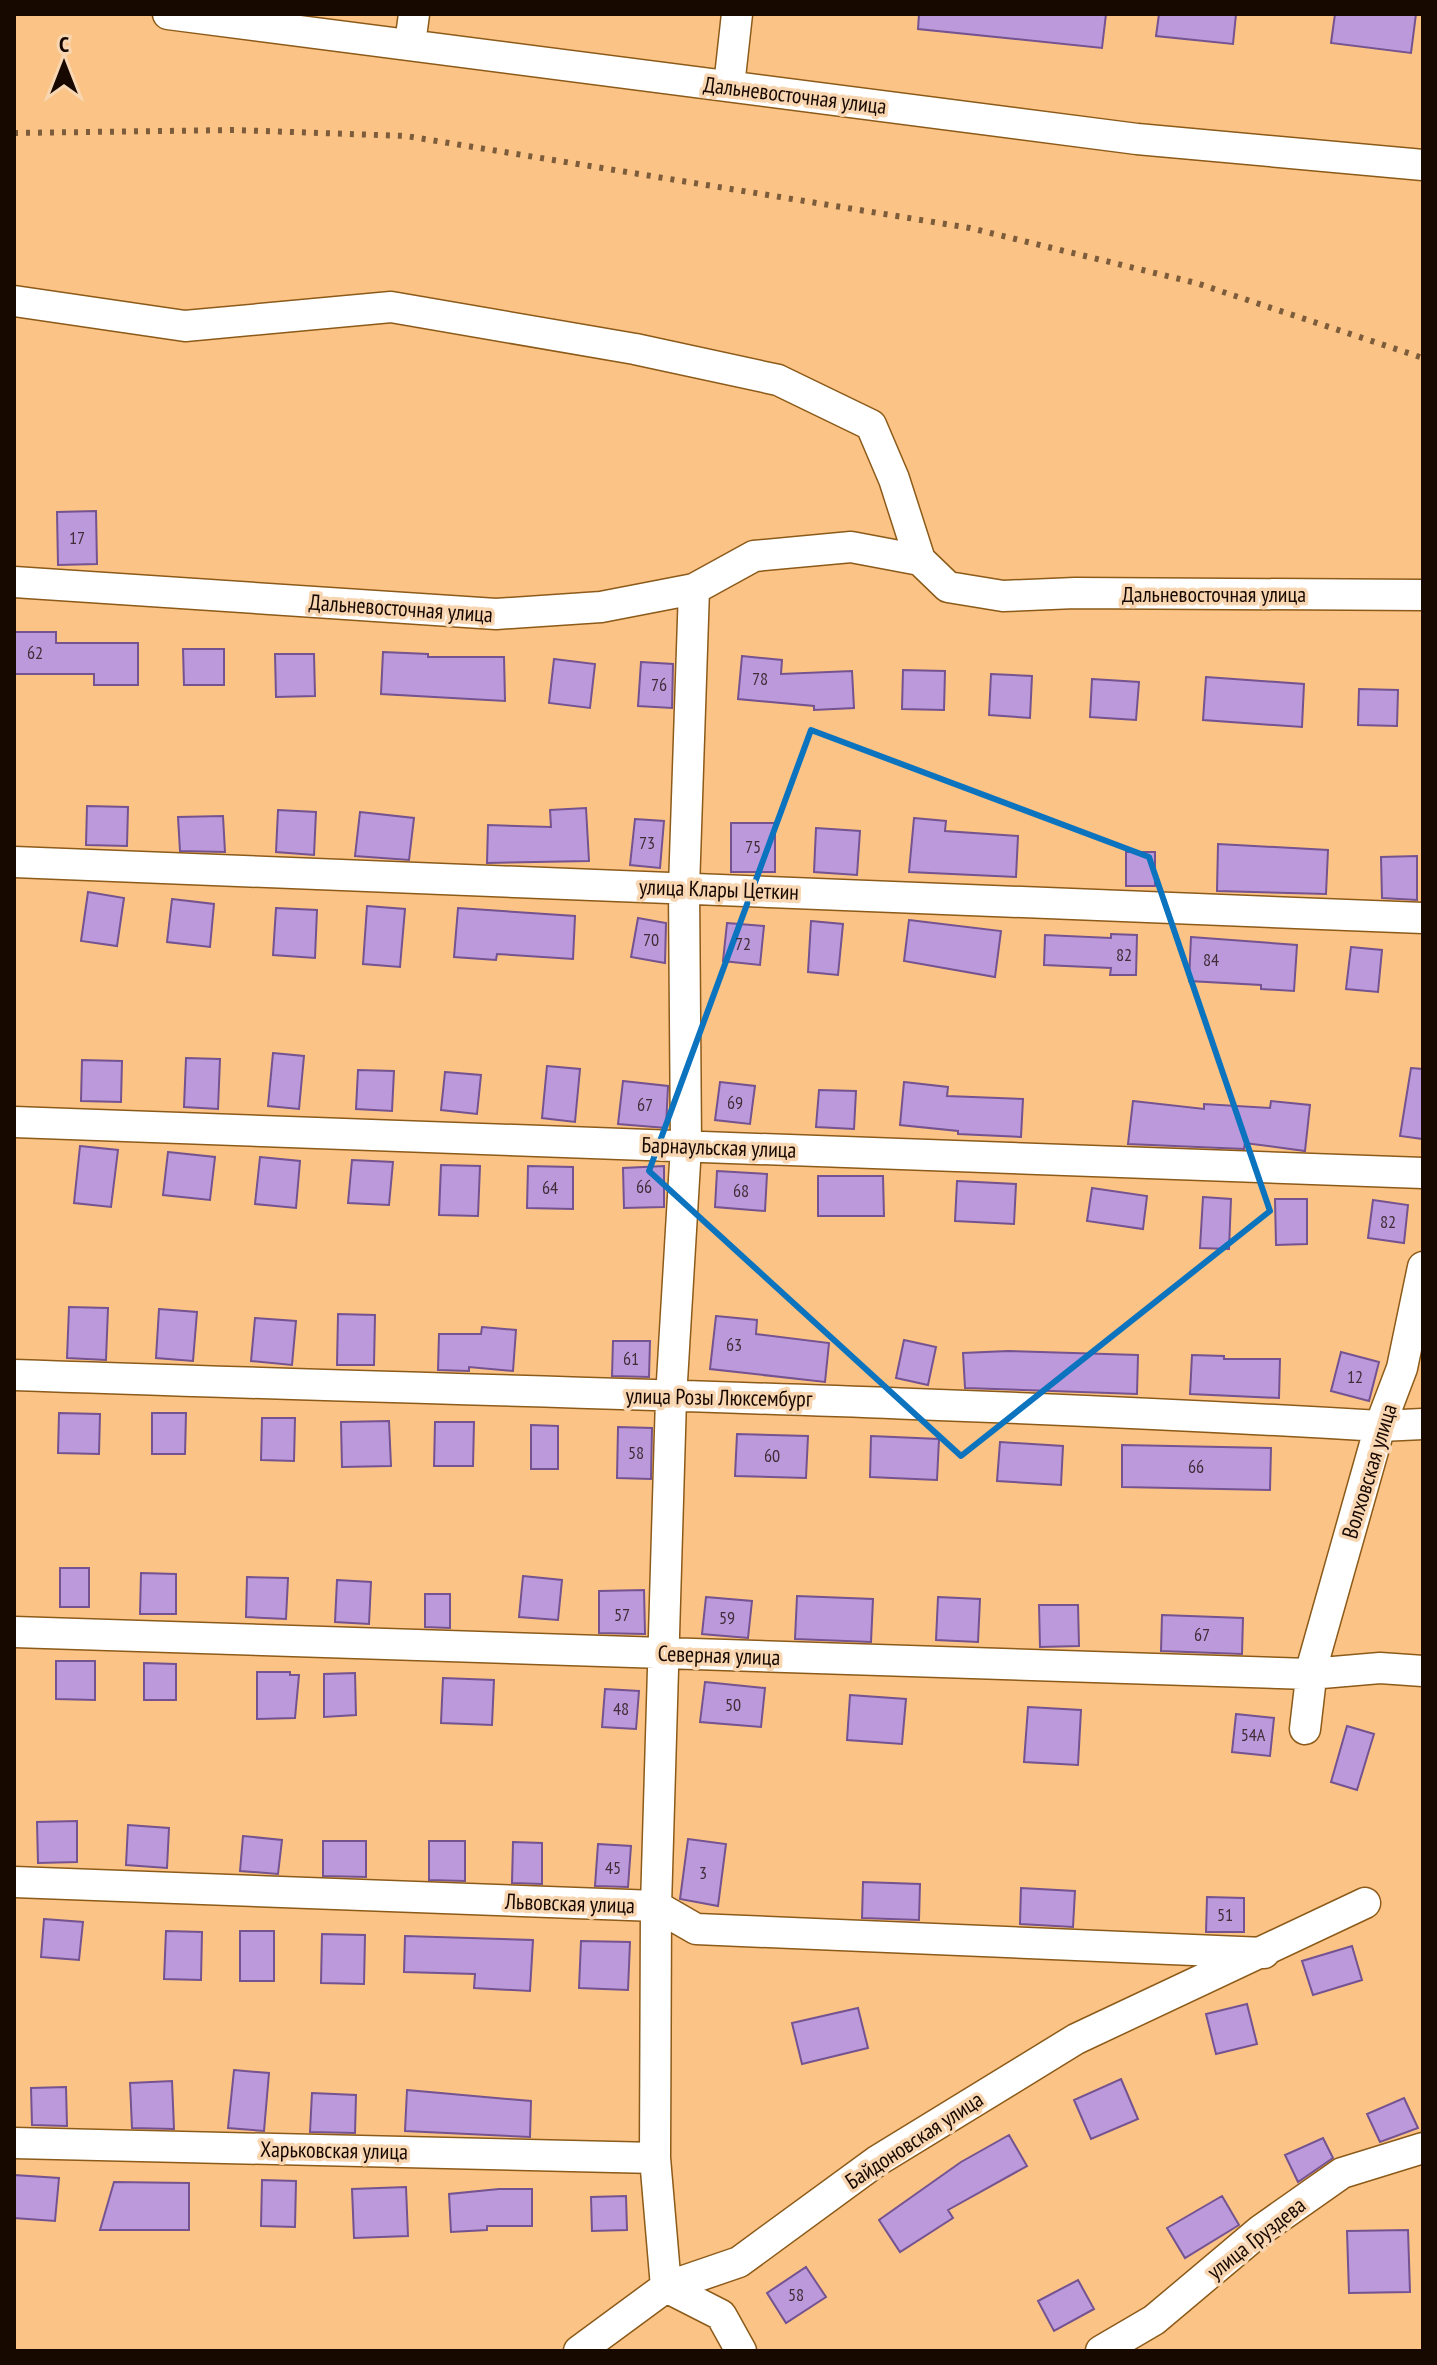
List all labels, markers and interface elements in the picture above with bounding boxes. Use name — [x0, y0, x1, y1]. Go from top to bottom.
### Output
north arrow — [24, 24, 104, 104]
text: С — [59, 30, 69, 58]
street label: Дальневосточная улица — [702, 70, 888, 120]
house number: 17 — [69, 526, 85, 549]
street label: Дальневосточная улица — [1122, 580, 1306, 608]
street label: Дальневосточная улица — [308, 588, 494, 628]
house number: 62 — [27, 641, 43, 664]
house number: 78 — [752, 667, 768, 690]
house number: 76 — [651, 673, 667, 696]
house number: 73 — [639, 831, 655, 854]
house number: 75 — [745, 835, 761, 858]
street label: улица Клары Цеткин — [639, 872, 799, 906]
house number: 70 — [643, 928, 659, 951]
house number: 72 — [735, 932, 751, 955]
house number: 82 — [1116, 943, 1132, 966]
house number: 84 — [1203, 948, 1219, 971]
house number: 69 — [727, 1091, 743, 1114]
house number: 67 — [637, 1093, 653, 1116]
street label: Барнаульская улица — [641, 1130, 797, 1164]
house number: 66 — [636, 1175, 652, 1198]
house number: 64 — [542, 1176, 558, 1199]
house number: 68 — [733, 1179, 749, 1202]
house number: 82 — [1380, 1210, 1396, 1233]
house number: 63 — [726, 1333, 742, 1356]
house number: 61 — [623, 1347, 639, 1370]
house number: 12 — [1347, 1365, 1363, 1388]
street label: улица Розы Люксембург — [625, 1381, 813, 1413]
street label: Волховская улица — [1335, 1400, 1403, 1542]
house number: 58 — [628, 1441, 644, 1464]
house number: 60 — [764, 1444, 780, 1467]
house number: 66 — [1188, 1455, 1204, 1478]
house number: 57 — [614, 1603, 630, 1626]
house number: 59 — [719, 1606, 735, 1629]
house number: 67 — [1194, 1623, 1210, 1646]
street label: Северная улица — [657, 1639, 781, 1671]
house number: 50 — [725, 1693, 741, 1716]
house number: 48 — [613, 1697, 629, 1720]
house number: 54А — [1241, 1723, 1266, 1746]
house number: 45 — [605, 1856, 621, 1879]
house number: 3 — [699, 1861, 707, 1884]
street label: Львовская улица — [504, 1887, 635, 1919]
house number: 51 — [1217, 1903, 1233, 1926]
street label: Байдоновская улица — [840, 2085, 988, 2195]
street label: Харьковская улица — [260, 2135, 408, 2165]
street label: улица Груздева — [1201, 2191, 1311, 2285]
house number: 58 — [788, 2283, 804, 2306]

